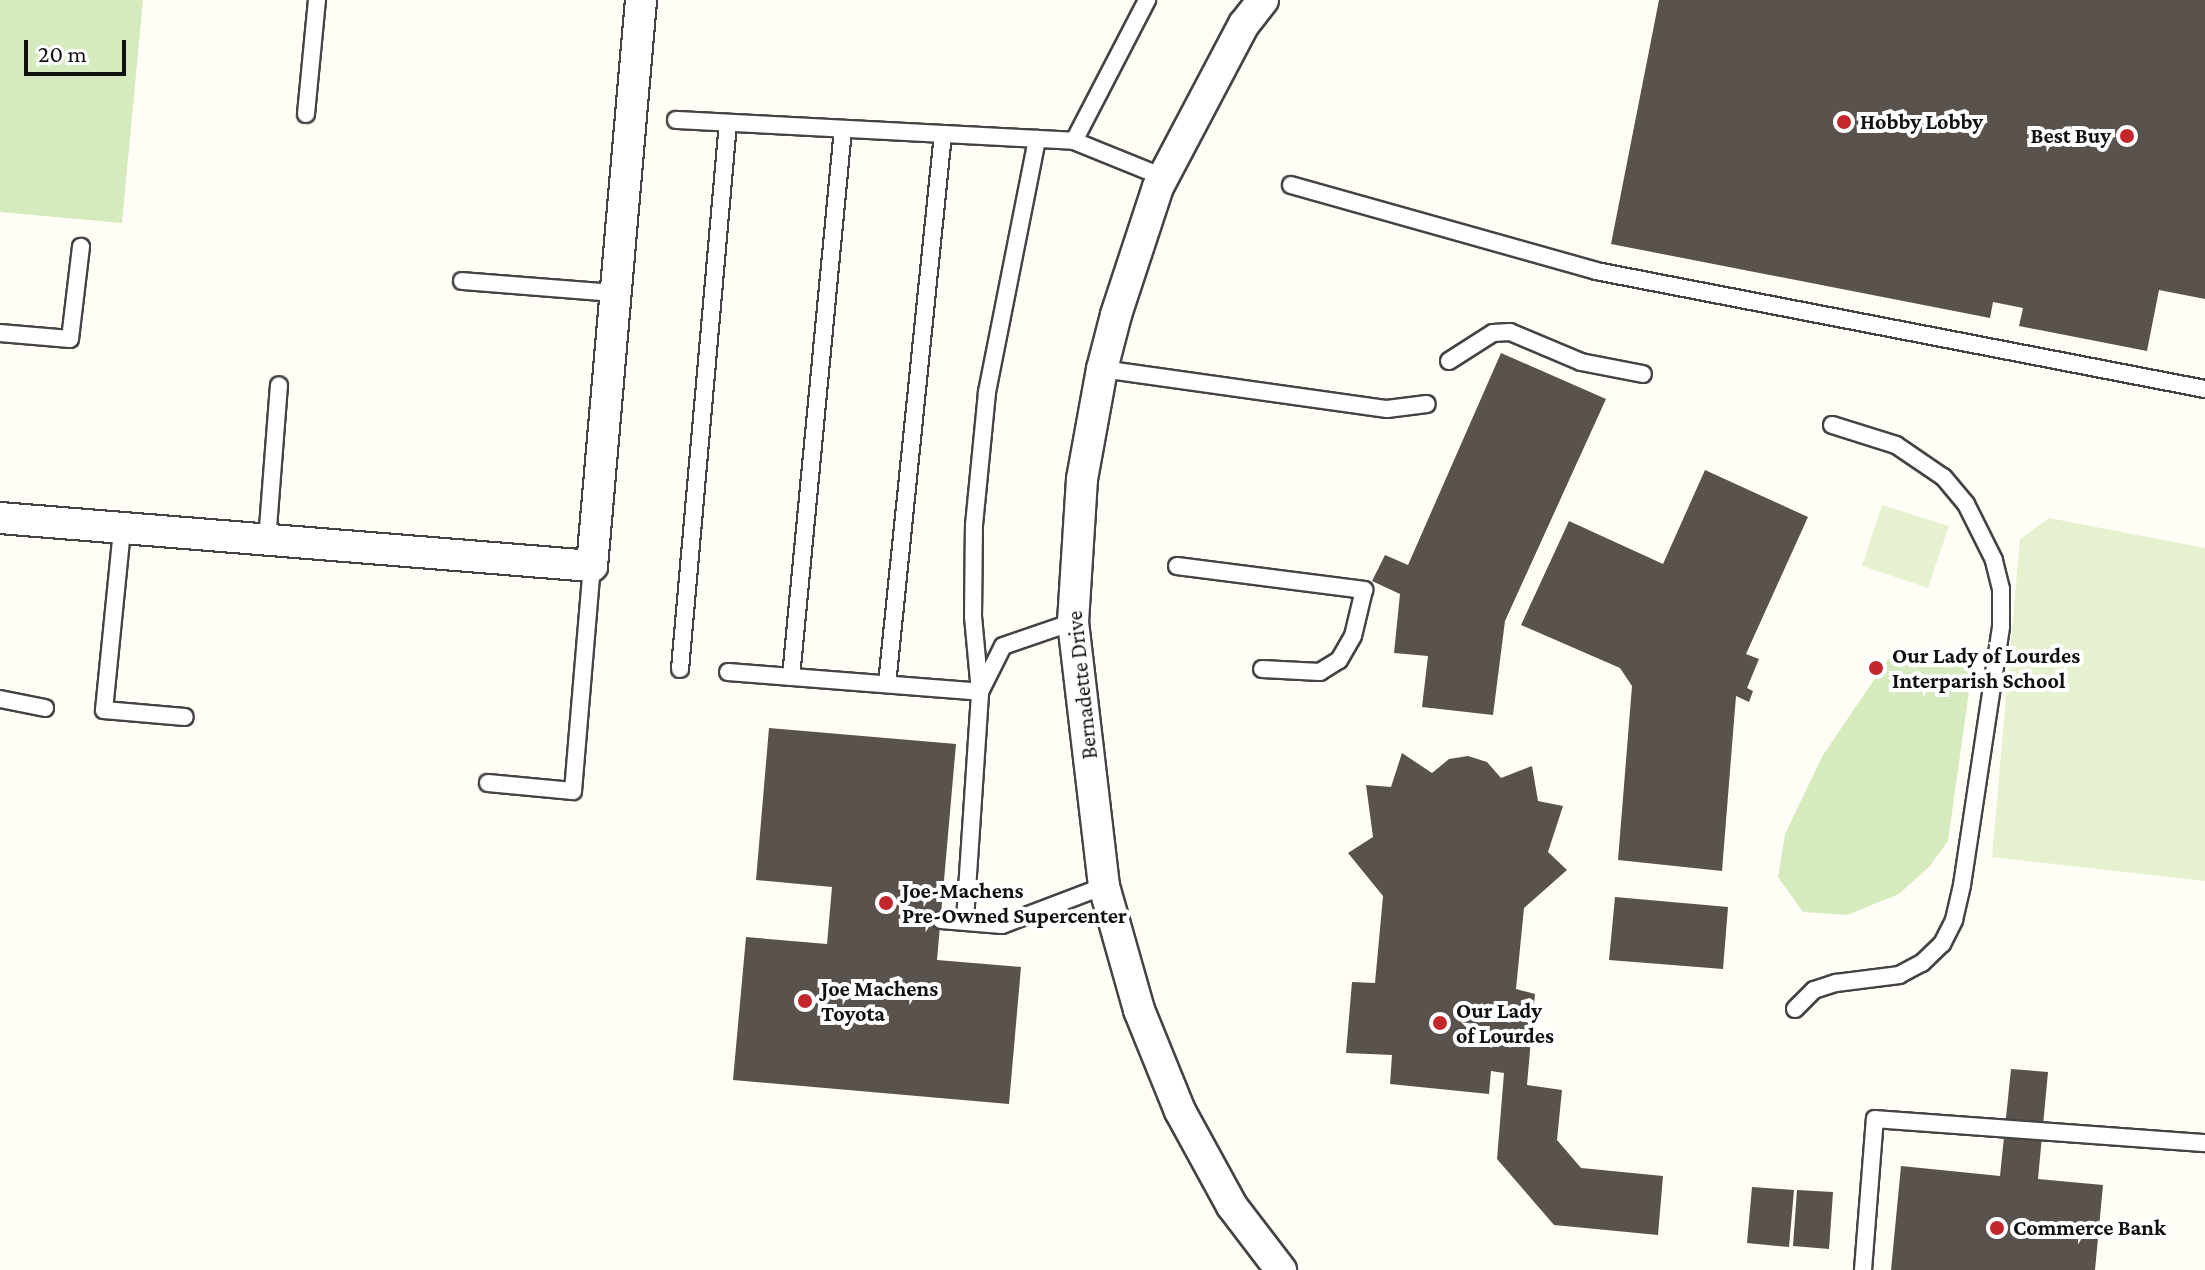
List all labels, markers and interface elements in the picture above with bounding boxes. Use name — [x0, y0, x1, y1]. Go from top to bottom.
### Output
scale bar — [28, 24, 130, 74]
text: 20 m — [38, 40, 87, 67]
place label: Hobby Lobby — [1860, 109, 1983, 135]
marker: Hobby Lobby — [1835, 113, 1853, 131]
place label: Best Buy — [2031, 123, 2111, 149]
marker: Best Buy — [2118, 127, 2136, 145]
street label: Bernadette Drive — [1061, 610, 1103, 760]
place label: Our Lady of Lourdes Interparish School — [1892, 642, 2080, 694]
marker: Our Lady of Lourdes Interparish School — [1867, 659, 1885, 677]
place label: Joe-Machens Pre-Owned Supercenter — [902, 877, 1127, 928]
marker: Joe-Machens Pre-Owned Supercenter — [877, 894, 895, 912]
place label: Joe Machens Toyota — [821, 975, 938, 1026]
marker: Joe Machens Toyota — [796, 992, 814, 1010]
place label: Our Lady of Lourdes — [1456, 997, 1554, 1048]
marker: Our Lady of Lourdes — [1431, 1014, 1449, 1032]
place label: Commerce Bank — [2013, 1215, 2166, 1241]
marker: Commerce Bank — [1988, 1219, 2006, 1237]

